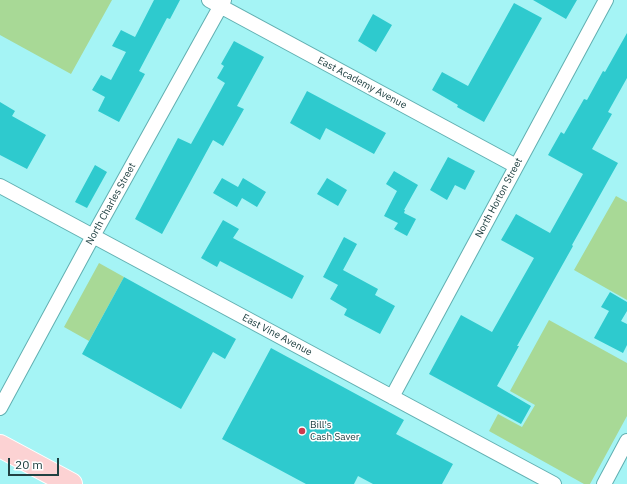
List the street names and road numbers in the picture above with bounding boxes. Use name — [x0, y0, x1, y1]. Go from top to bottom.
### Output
street label: East Academy Avenue — [315, 54, 409, 112]
street label: North Horton Street — [473, 156, 525, 240]
street label: North Charles Street — [84, 161, 138, 247]
street label: East Vine Avenue — [240, 312, 314, 358]

